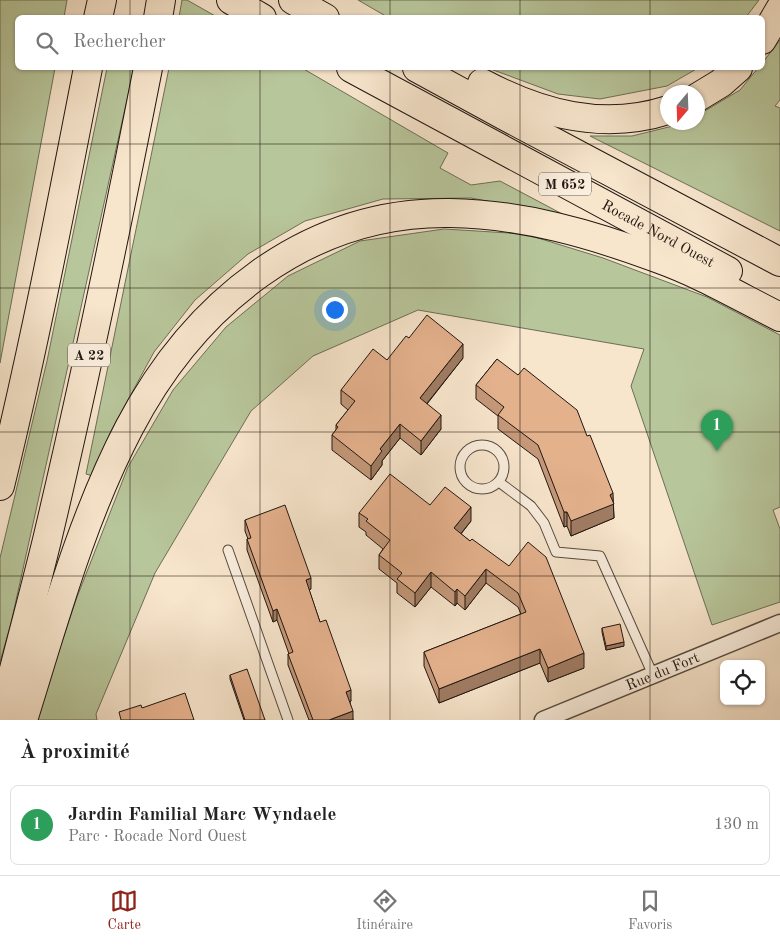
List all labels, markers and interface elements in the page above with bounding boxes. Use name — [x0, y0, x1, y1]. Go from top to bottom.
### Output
search box — [15, 15, 765, 70]
icon: search — [33, 29, 61, 57]
text: Rechercher — [73, 33, 166, 52]
north arrow — [660, 85, 705, 130]
road number: M 652 — [539, 172, 591, 195]
street label: Rocade Nord Ouest — [599, 198, 716, 271]
your location — [322, 297, 348, 323]
road number: A 22 — [68, 344, 110, 366]
pin: 1 — [701, 410, 733, 451]
street label: Rue du Fort — [624, 651, 702, 694]
map controls — [720, 660, 765, 705]
button: locate — [720, 660, 765, 705]
text: À proximité — [20, 742, 130, 763]
text: Jardin Familial Marc Wyndaele — [68, 806, 336, 825]
text: 1 — [32, 817, 42, 833]
text: 130 m — [714, 817, 759, 833]
text: Parc · Rocade Nord Ouest — [68, 829, 247, 845]
tab: Carte — [108, 887, 141, 934]
tab: Itinéraire — [356, 887, 413, 934]
tab: Favoris — [628, 887, 672, 934]

